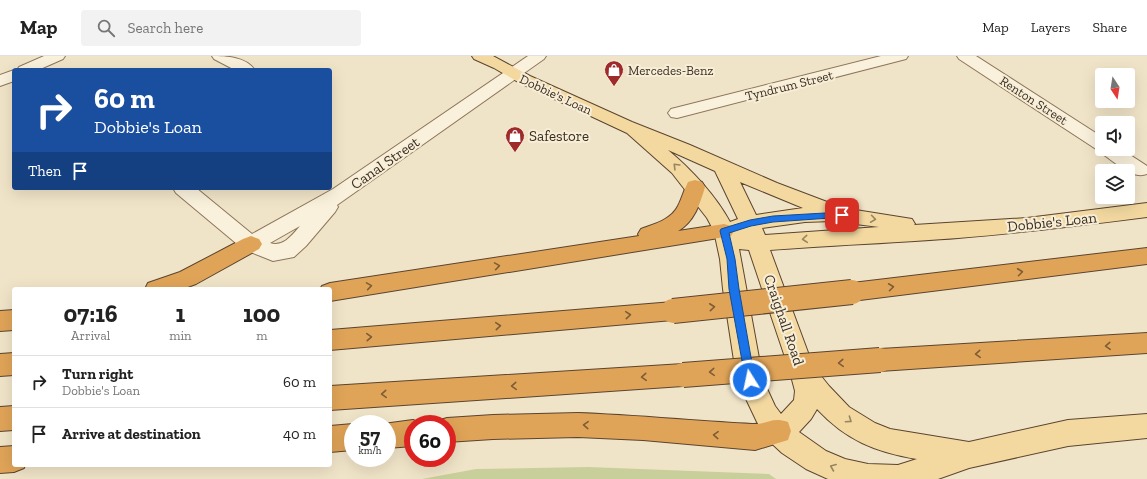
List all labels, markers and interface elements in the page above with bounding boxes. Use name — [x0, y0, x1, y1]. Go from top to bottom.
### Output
search box — [81, 10, 361, 46]
text: Map — [20, 16, 57, 39]
icon: search — [95, 17, 117, 39]
text: Search here — [127, 19, 203, 37]
text: Map — [982, 19, 1009, 36]
text: Layers — [1031, 19, 1070, 36]
text: Share — [1092, 19, 1127, 36]
shop icon: Mercedes-Benz — [603, 59, 625, 87]
place label: Mercedes-Benz — [628, 63, 713, 78]
street label: Tyndrum Street — [744, 67, 835, 104]
north arrow — [1095, 68, 1135, 108]
map controls — [1095, 68, 1135, 204]
street label: Dobbie's Loan — [517, 71, 595, 118]
street label: Renton Street — [997, 73, 1070, 128]
text: 60 m — [94, 82, 155, 115]
icon: right — [28, 84, 80, 136]
text: Dobbie's Loan — [94, 116, 202, 138]
button: sound — [1095, 116, 1135, 156]
shop icon: Safestore — [504, 125, 526, 153]
place label: Safestore — [529, 127, 589, 145]
street label: Canal Street — [347, 133, 423, 193]
icon: arrive — [69, 160, 91, 182]
text: Then — [28, 162, 61, 180]
one-way arrow — [673, 163, 681, 171]
button: layers — [1095, 164, 1135, 204]
pin — [825, 198, 859, 232]
icon: arrive — [831, 204, 853, 226]
street label: Dobbie's Loan — [1006, 208, 1098, 236]
one-way arrow — [870, 214, 876, 223]
one-way arrow — [802, 234, 808, 243]
one-way arrow — [494, 262, 500, 271]
one-way arrow — [1017, 268, 1023, 277]
street label: Craighall Road — [760, 272, 808, 369]
one-way arrow — [366, 282, 372, 291]
one-way arrow — [888, 283, 894, 292]
text: 07:16 — [64, 299, 118, 328]
text: 1 — [176, 299, 185, 328]
text: 100 — [243, 299, 280, 328]
one-way arrow — [709, 302, 715, 311]
one-way arrow — [625, 310, 631, 319]
one-way arrow — [495, 322, 501, 331]
text: Arrival — [71, 328, 110, 343]
text: min — [169, 328, 192, 343]
text: m — [256, 328, 267, 343]
one-way arrow — [366, 333, 372, 342]
one-way arrow — [1105, 341, 1111, 350]
one-way arrow — [975, 350, 981, 359]
position arrow — [729, 359, 771, 401]
one-way arrow — [838, 359, 844, 368]
text: Turn right — [62, 365, 133, 383]
one-way arrow — [709, 368, 715, 377]
icon: right — [28, 371, 50, 393]
text: 60 m — [283, 373, 316, 391]
one-way arrow — [641, 373, 647, 382]
one-way arrow — [511, 381, 517, 390]
text: Dobbie's Loan — [62, 383, 140, 398]
one-way arrow — [381, 390, 387, 398]
speed limit sign: 60 — [404, 415, 456, 467]
one-way arrow — [844, 415, 851, 422]
one-way arrow — [583, 421, 589, 429]
icon: arrive — [28, 423, 50, 445]
text: 57 — [360, 424, 380, 448]
text: Arrive at destination — [62, 425, 201, 443]
text: 40 m — [283, 425, 316, 443]
one-way arrow — [713, 430, 719, 439]
text: km/h — [359, 445, 381, 457]
one-way arrow — [829, 464, 836, 472]

